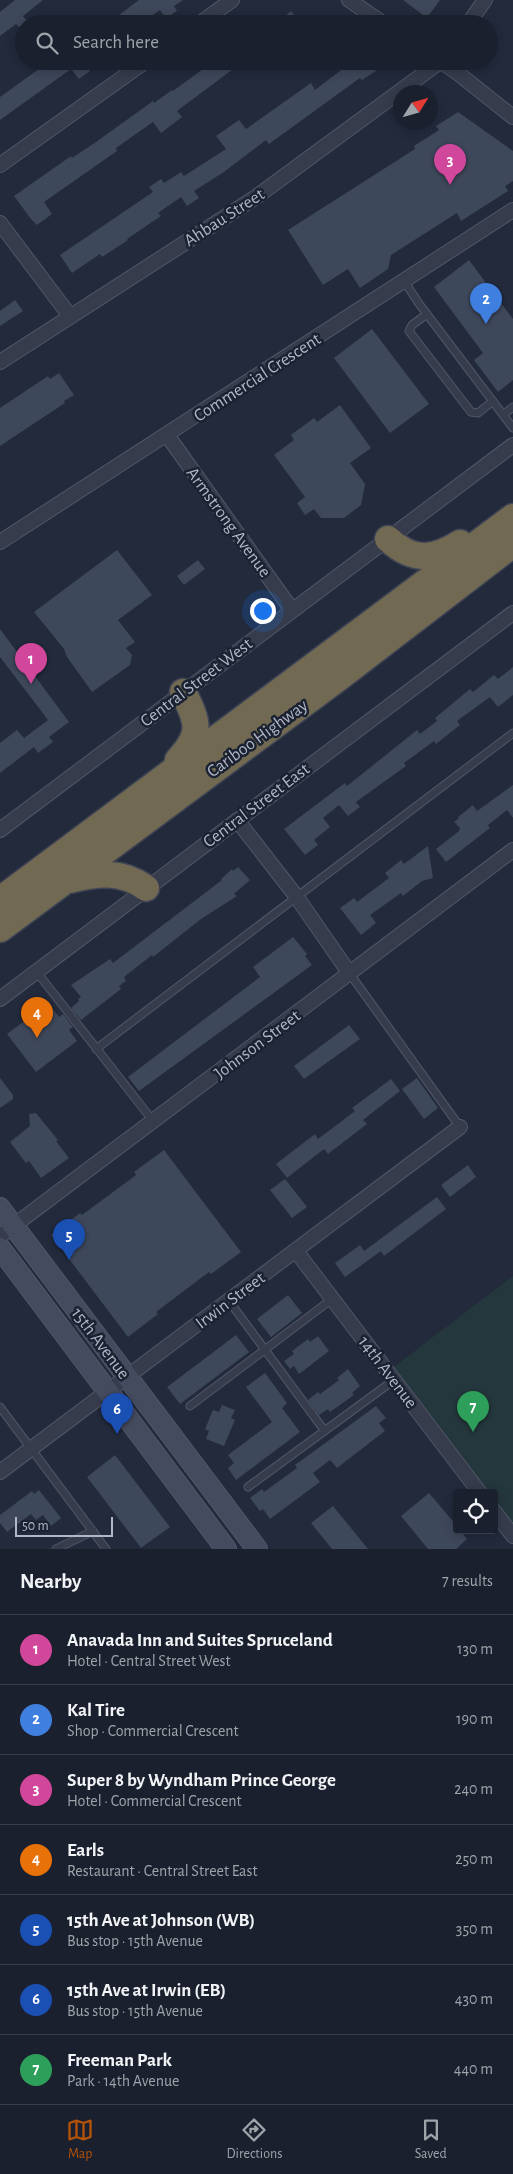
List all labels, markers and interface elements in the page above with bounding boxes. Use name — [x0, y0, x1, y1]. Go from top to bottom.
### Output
search box — [15, 15, 498, 70]
icon: search — [33, 29, 61, 57]
text: Search here — [73, 33, 159, 52]
north arrow — [393, 85, 438, 130]
pin: 3 — [434, 144, 466, 185]
street label: Ahbau Street — [181, 185, 268, 250]
pin: 2 — [470, 283, 502, 324]
street label: Commercial Crescent — [191, 330, 324, 426]
street label: Armstrong Avenue — [182, 464, 274, 581]
your location — [250, 598, 276, 624]
street label: Central Street West — [137, 635, 256, 731]
pin: 1 — [15, 643, 47, 684]
street label: Cariboo Highway — [204, 696, 312, 781]
street label: Central Street East — [200, 760, 313, 852]
pin: 4 — [21, 997, 53, 1038]
street label: Johnson Street — [211, 1007, 304, 1083]
pin: 5 — [53, 1219, 85, 1260]
street label: Irwin Street — [193, 1269, 269, 1333]
street label: 15th Avenue — [68, 1305, 133, 1383]
street label: 14th Avenue — [354, 1333, 420, 1412]
pin: 7 — [457, 1391, 489, 1432]
pin: 6 — [101, 1393, 133, 1434]
map controls — [453, 1489, 498, 1534]
button: locate — [453, 1489, 498, 1534]
scale bar — [15, 1514, 112, 1537]
text: 50 m — [22, 1519, 49, 1533]
text: Nearby — [20, 1571, 81, 1592]
text: 7 results — [442, 1573, 493, 1589]
text: Anavada Inn and Suites Spruceland — [67, 1631, 333, 1650]
text: 1 — [33, 1641, 39, 1657]
text: 130 m — [457, 1641, 493, 1657]
text: Hotel · Central Street West — [67, 1653, 231, 1669]
text: Kal Tire — [67, 1701, 125, 1720]
text: 2 — [32, 1711, 40, 1727]
text: 190 m — [456, 1711, 493, 1727]
text: Shop · Commercial Crescent — [67, 1723, 239, 1739]
text: Super 8 by Wyndham Prince George — [67, 1771, 336, 1790]
text: 3 — [33, 1781, 39, 1797]
text: 240 m — [454, 1781, 493, 1797]
text: Hotel · Commercial Crescent — [67, 1793, 242, 1809]
text: Earls — [67, 1841, 104, 1860]
text: 4 — [32, 1851, 40, 1867]
text: 250 m — [455, 1851, 493, 1867]
text: Restaurant · Central Street East — [67, 1863, 257, 1879]
text: 15th Ave at Johnson (WB) — [67, 1911, 255, 1930]
text: 5 — [33, 1921, 39, 1937]
text: 350 m — [456, 1921, 493, 1937]
text: Bus stop · 15th Avenue — [67, 1933, 203, 1949]
text: 15th Ave at Irwin (EB) — [67, 1981, 226, 2000]
text: 6 — [32, 1991, 40, 2007]
text: 430 m — [455, 1991, 493, 2007]
text: Bus stop · 15th Avenue — [67, 2003, 203, 2019]
text: Freeman Park — [67, 2051, 172, 2070]
text: 7 — [33, 2061, 39, 2077]
text: 440 m — [454, 2061, 493, 2077]
text: Park · 14th Avenue — [67, 2073, 179, 2089]
tab: Map — [66, 2116, 94, 2163]
tab: Directions — [227, 2116, 282, 2163]
tab: Saved — [415, 2116, 447, 2163]

